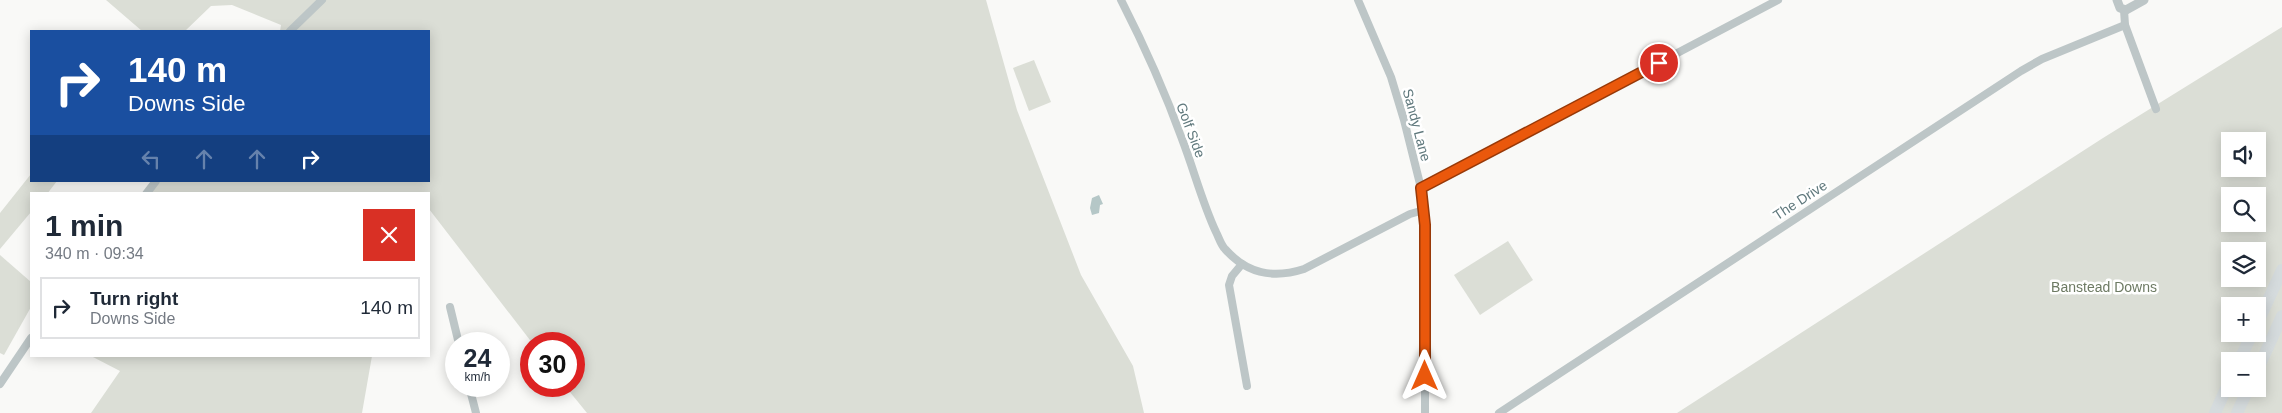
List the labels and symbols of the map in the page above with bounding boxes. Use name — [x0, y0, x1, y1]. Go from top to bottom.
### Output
pin — [1638, 42, 1680, 84]
street label: Sandy Lane — [1400, 87, 1434, 163]
street label: Golf Side — [1173, 100, 1209, 160]
street label: The Drive — [1770, 177, 1830, 223]
park label: Banstead Downs — [2051, 279, 2157, 295]
speed limit sign: 30 — [520, 332, 585, 397]
position arrow — [1398, 349, 1450, 401]

